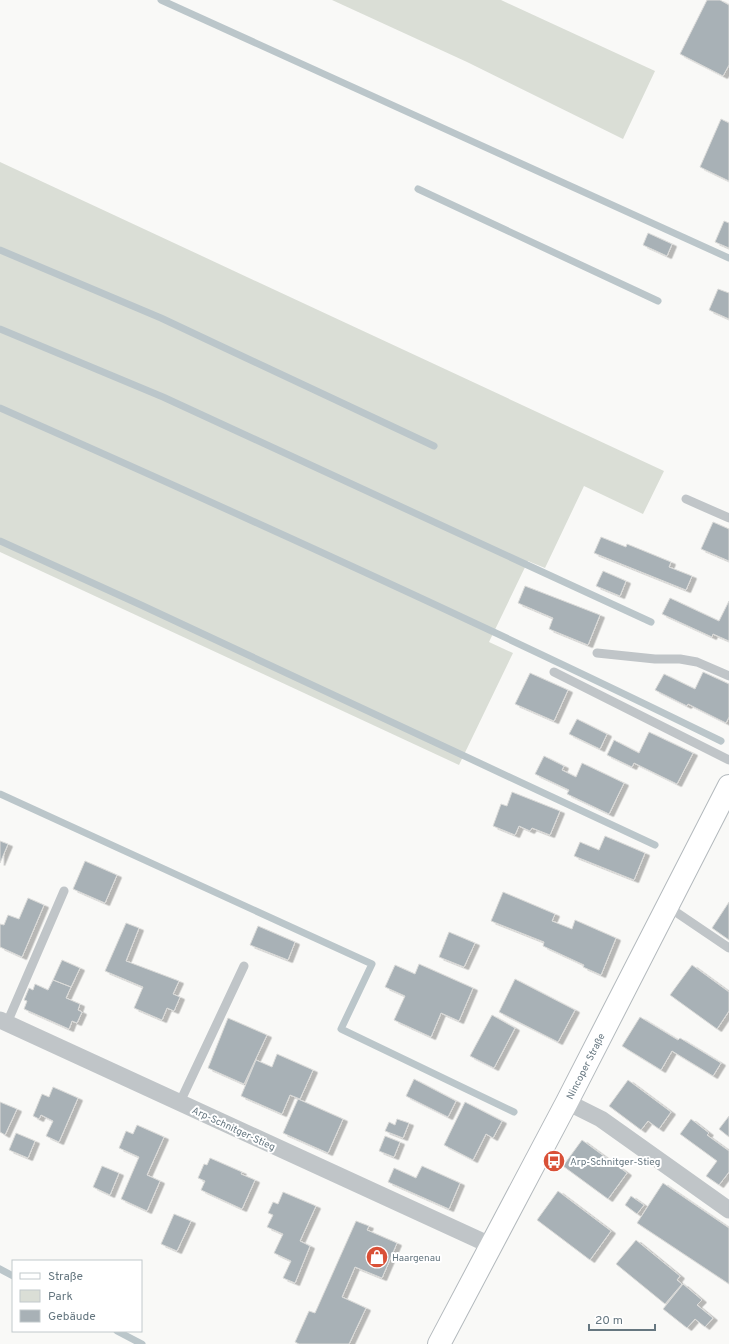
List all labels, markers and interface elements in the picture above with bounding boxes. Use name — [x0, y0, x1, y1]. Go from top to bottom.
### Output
street label: Nincoper Straße — [564, 1031, 609, 1102]
street label: Arp-Schnitger-Stieg — [190, 1104, 277, 1154]
bus stop icon: Arp-Schnitger-Stieg — [541, 1148, 567, 1174]
place label: Arp-Schnitger-Stieg — [570, 1156, 660, 1169]
shop icon: Haargenau — [364, 1244, 390, 1270]
place label: Haargenau — [392, 1252, 441, 1265]
legend — [12, 1260, 142, 1332]
text: Straße — [48, 1269, 83, 1285]
text: Park — [48, 1289, 73, 1305]
scale bar — [589, 1306, 655, 1332]
text: Gebäude — [48, 1309, 96, 1325]
text: 20 m — [595, 1313, 623, 1329]

